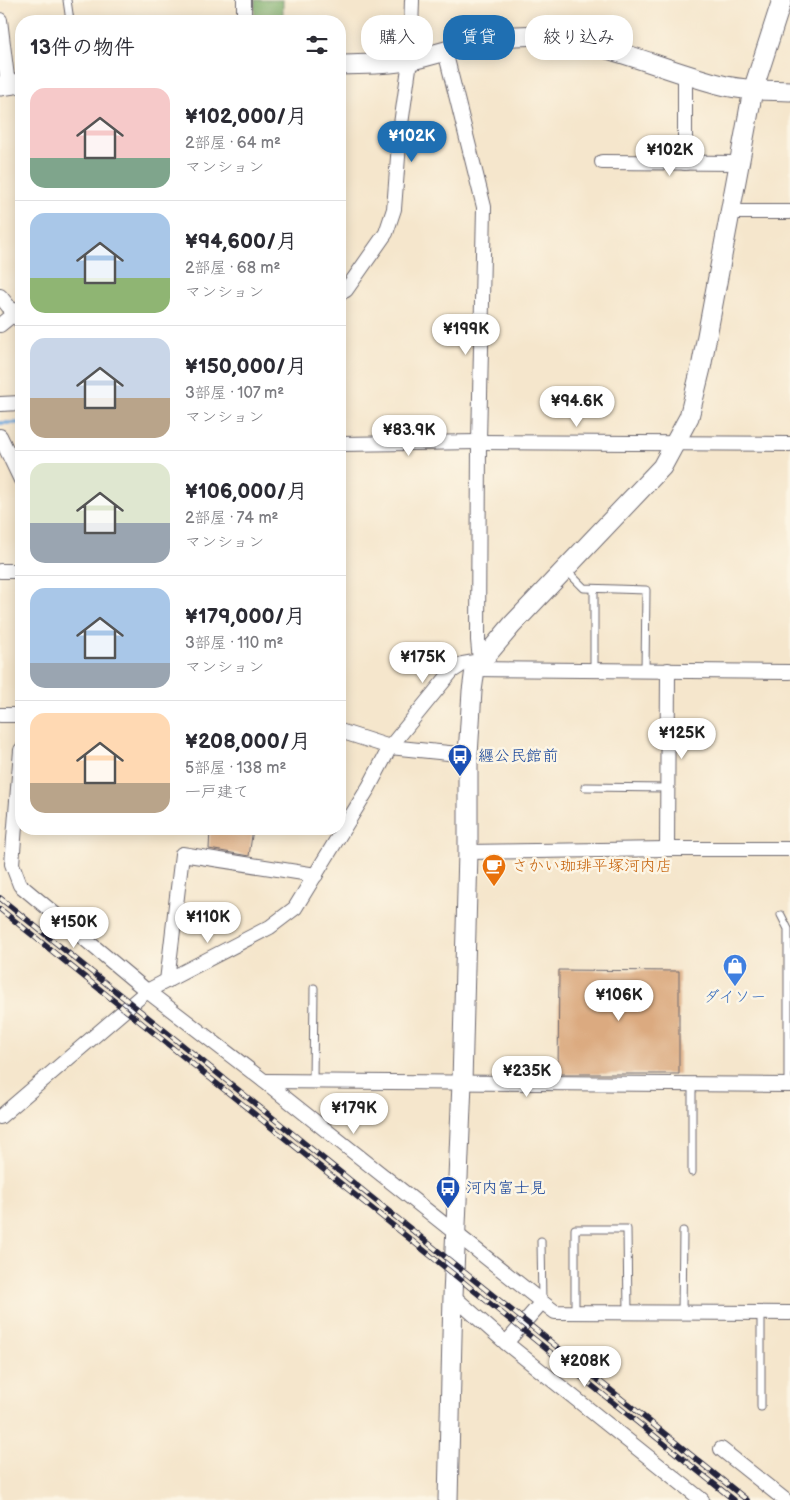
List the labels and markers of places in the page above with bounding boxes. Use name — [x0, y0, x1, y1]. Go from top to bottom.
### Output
pin: ¥102K — [377, 120, 447, 163]
pin: ¥102K — [635, 134, 705, 177]
pin: ¥199K — [431, 314, 501, 356]
pin: ¥94.6K — [536, 386, 618, 428]
pin: ¥83.9K — [368, 414, 450, 457]
pin: ¥175K — [388, 642, 458, 684]
pin: ¥125K — [647, 718, 717, 760]
bus stop icon: 纒公民館前 — [447, 743, 473, 777]
place label: 纒公民館前 — [478, 747, 558, 766]
cafe icon: さかい珈琲平塚河内店 — [481, 853, 507, 887]
place label: さかい珈琲平塚河内店 — [512, 857, 672, 876]
pin: ¥110K — [173, 902, 243, 944]
pin: ¥150K — [39, 906, 109, 949]
shop icon: ダイソー — [722, 953, 748, 987]
pin: ¥106K — [584, 980, 654, 1022]
place label: ダイソー — [704, 988, 766, 1007]
pin: ¥235K — [492, 1056, 562, 1098]
pin: ¥179K — [319, 1092, 389, 1135]
bus stop icon: 河内富士見 — [435, 1175, 461, 1209]
place label: 河内富士見 — [466, 1179, 546, 1198]
pin: ¥208K — [550, 1346, 620, 1388]

